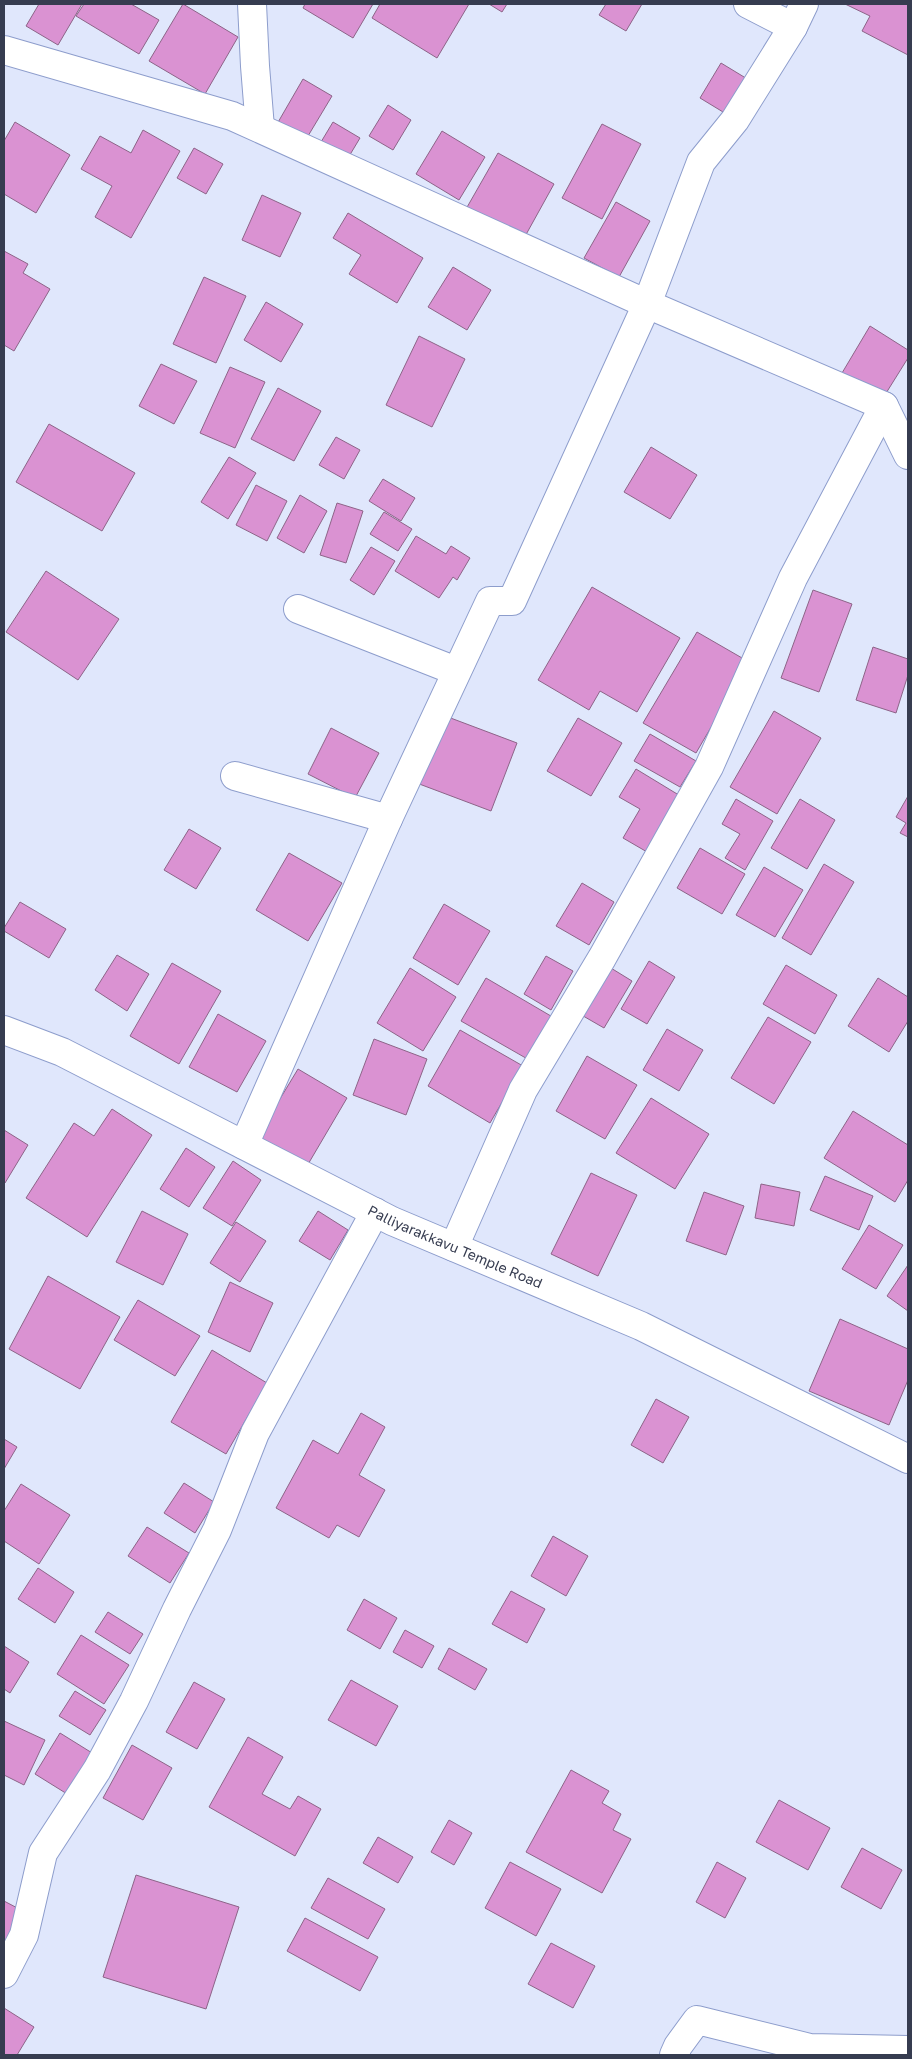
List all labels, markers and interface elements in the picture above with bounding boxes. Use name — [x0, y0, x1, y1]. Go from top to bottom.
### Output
street label: Palliyarakkavu Temple Road — [365, 1201, 545, 1291]

